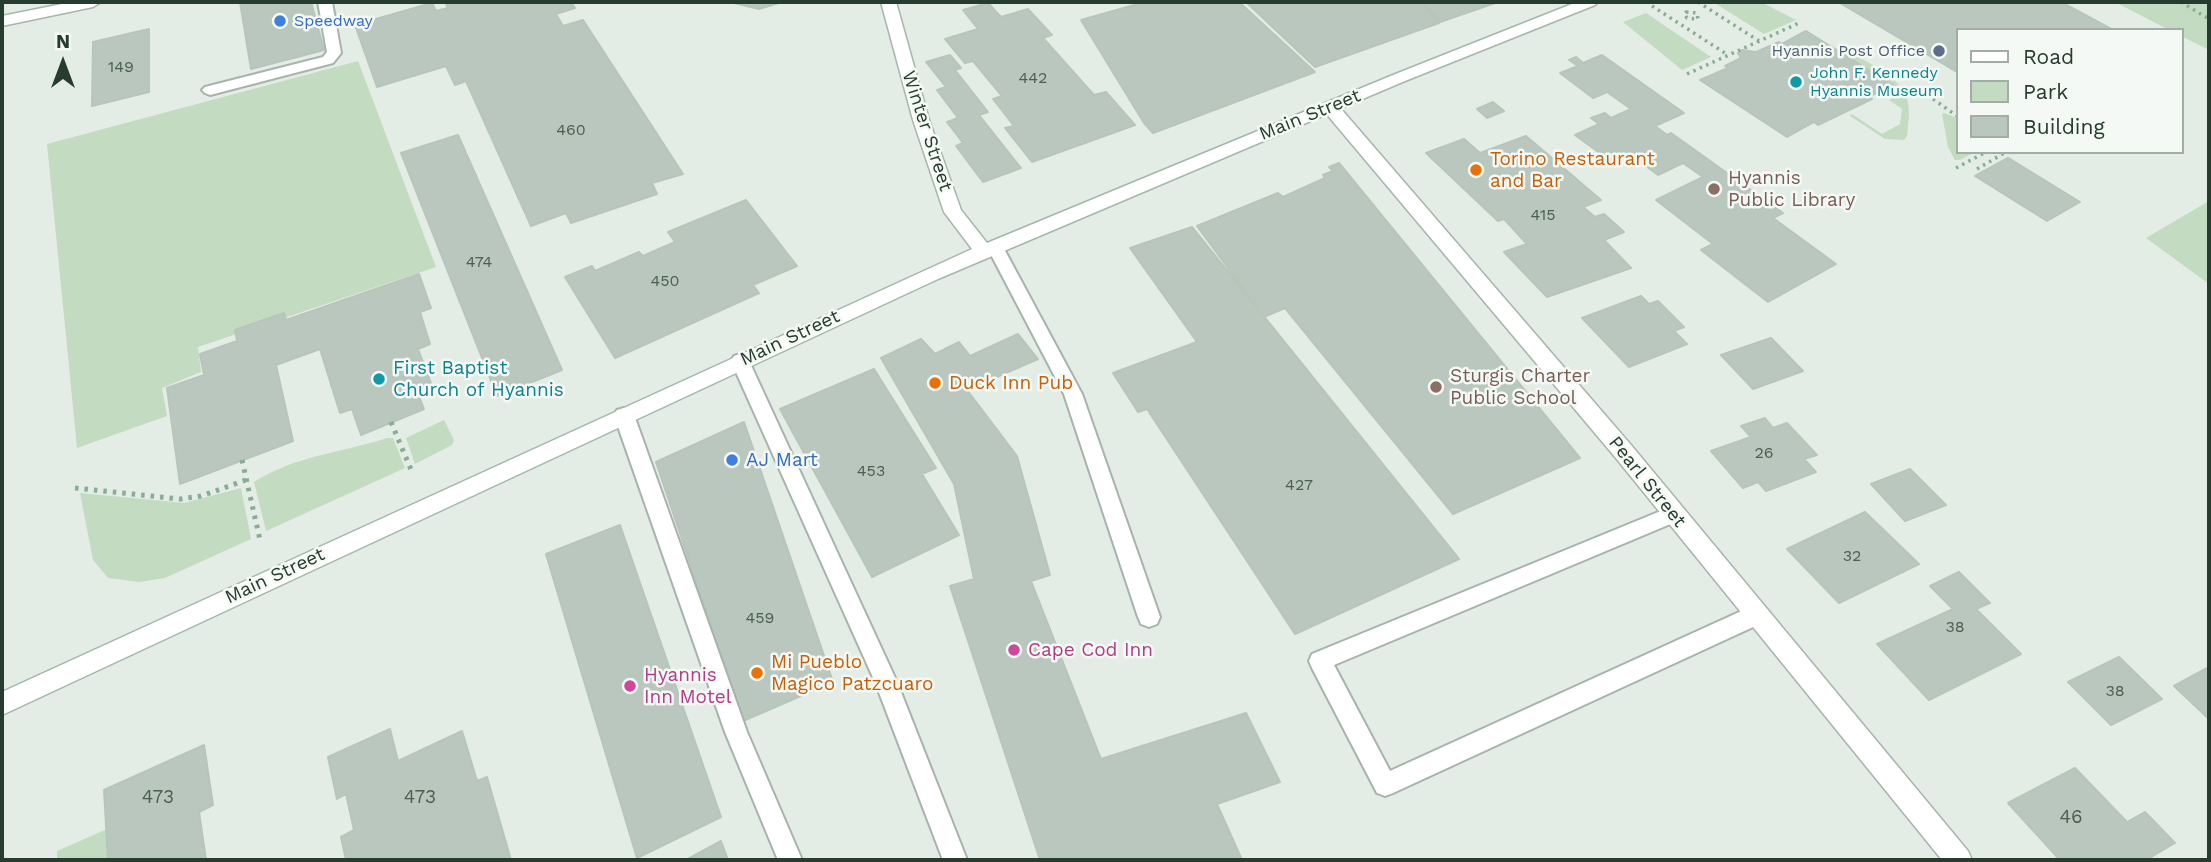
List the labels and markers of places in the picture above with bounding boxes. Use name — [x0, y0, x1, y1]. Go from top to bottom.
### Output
place label: Speedway — [294, 11, 373, 31]
marker: Speedway — [272, 13, 288, 29]
place label: Hyannis Post Office — [1771, 41, 1925, 61]
marker: Hyannis Post Office — [1931, 43, 1947, 59]
place label: John F. Kennedy Hyannis Museum — [1810, 63, 1943, 101]
marker: John F. Kennedy Hyannis Museum — [1788, 74, 1804, 90]
place label: Torino Restaurant and Bar — [1490, 148, 1655, 192]
marker: Torino Restaurant and Bar — [1468, 162, 1484, 178]
place label: Hyannis Public Library — [1728, 167, 1855, 211]
marker: Hyannis Public Library — [1706, 181, 1722, 197]
place label: First Baptist Church of Hyannis — [393, 357, 564, 401]
place label: Sturgis Charter Public School — [1450, 365, 1590, 409]
marker: First Baptist Church of Hyannis — [371, 371, 387, 387]
place label: Duck Inn Pub — [949, 372, 1073, 394]
marker: Duck Inn Pub — [927, 375, 943, 391]
marker: Sturgis Charter Public School — [1428, 379, 1444, 395]
place label: AJ Mart — [746, 449, 818, 471]
marker: AJ Mart — [724, 452, 740, 468]
place label: Cape Cod Inn — [1028, 639, 1153, 661]
marker: Cape Cod Inn — [1006, 642, 1022, 658]
place label: Mi Pueblo Magico Patzcuaro — [771, 651, 933, 695]
place label: Hyannis Inn Motel — [644, 664, 732, 708]
marker: Mi Pueblo Magico Patzcuaro — [749, 665, 765, 681]
marker: Hyannis Inn Motel — [622, 678, 638, 694]

